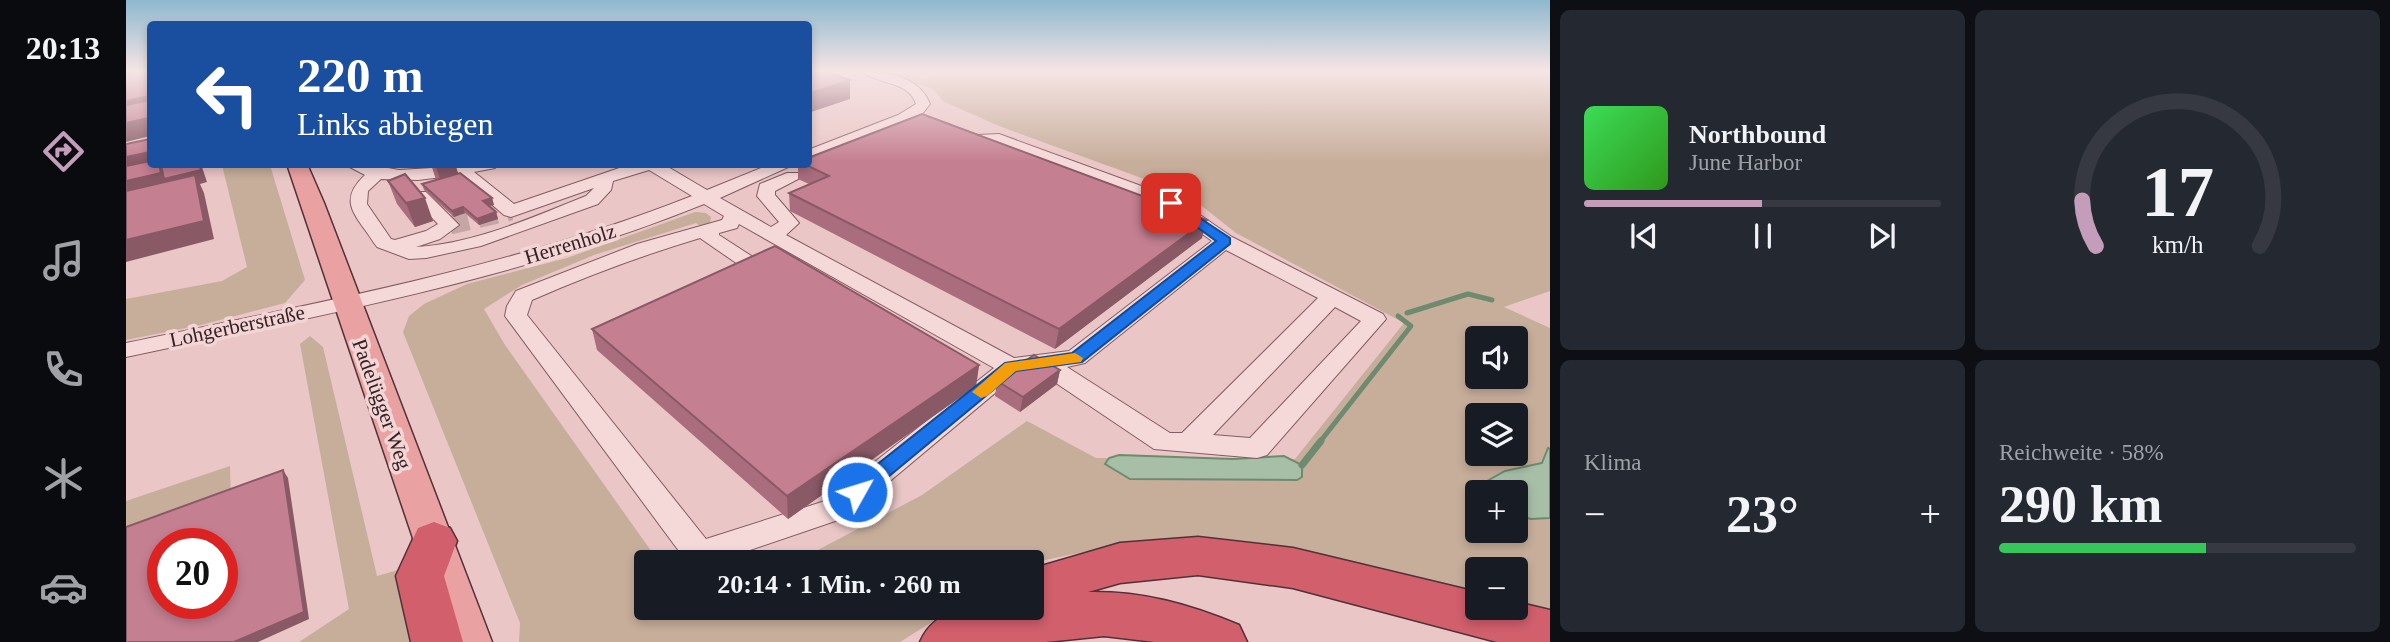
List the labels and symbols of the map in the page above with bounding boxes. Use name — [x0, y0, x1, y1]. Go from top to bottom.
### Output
pin — [1141, 173, 1201, 233]
street label: Herrenholz — [521, 219, 619, 269]
street label: Lohgerberstraße — [167, 300, 307, 352]
street label: Padelügger Weg — [347, 335, 417, 473]
position arrow — [820, 455, 894, 529]
speed limit sign: 20 — [147, 528, 238, 619]

